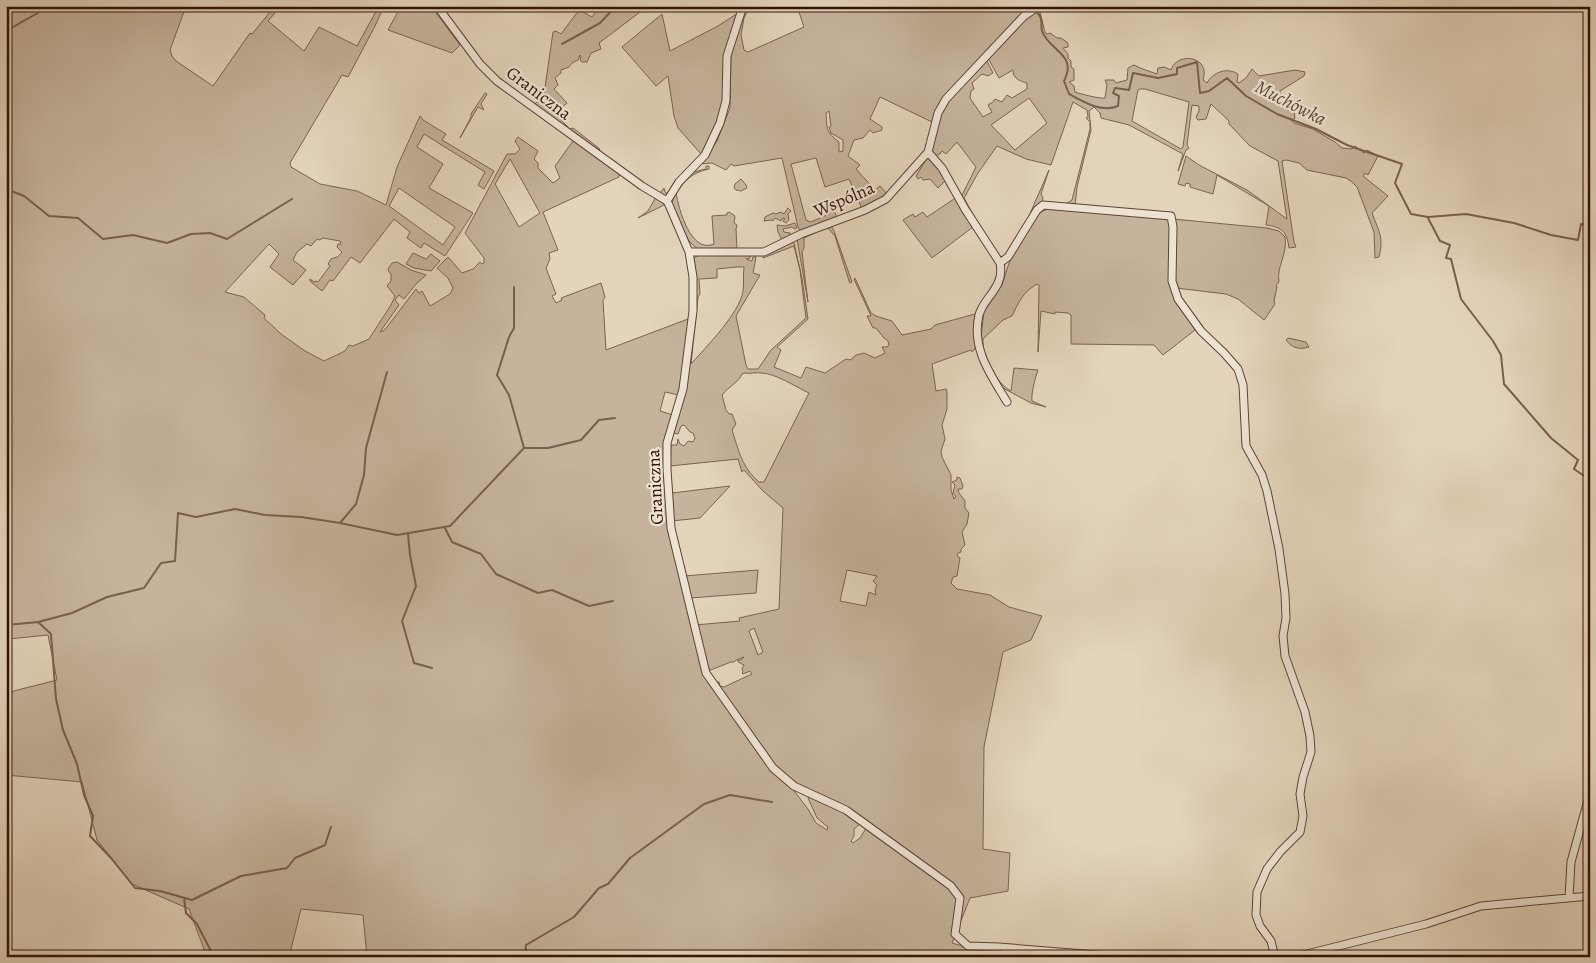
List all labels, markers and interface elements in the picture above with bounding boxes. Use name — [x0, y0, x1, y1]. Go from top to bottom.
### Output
street label: Graniczna — [501, 61, 577, 126]
water label: Muchówka — [1250, 74, 1331, 132]
street label: Wspólna — [809, 175, 879, 223]
street label: Graniczna — [641, 448, 669, 526]

